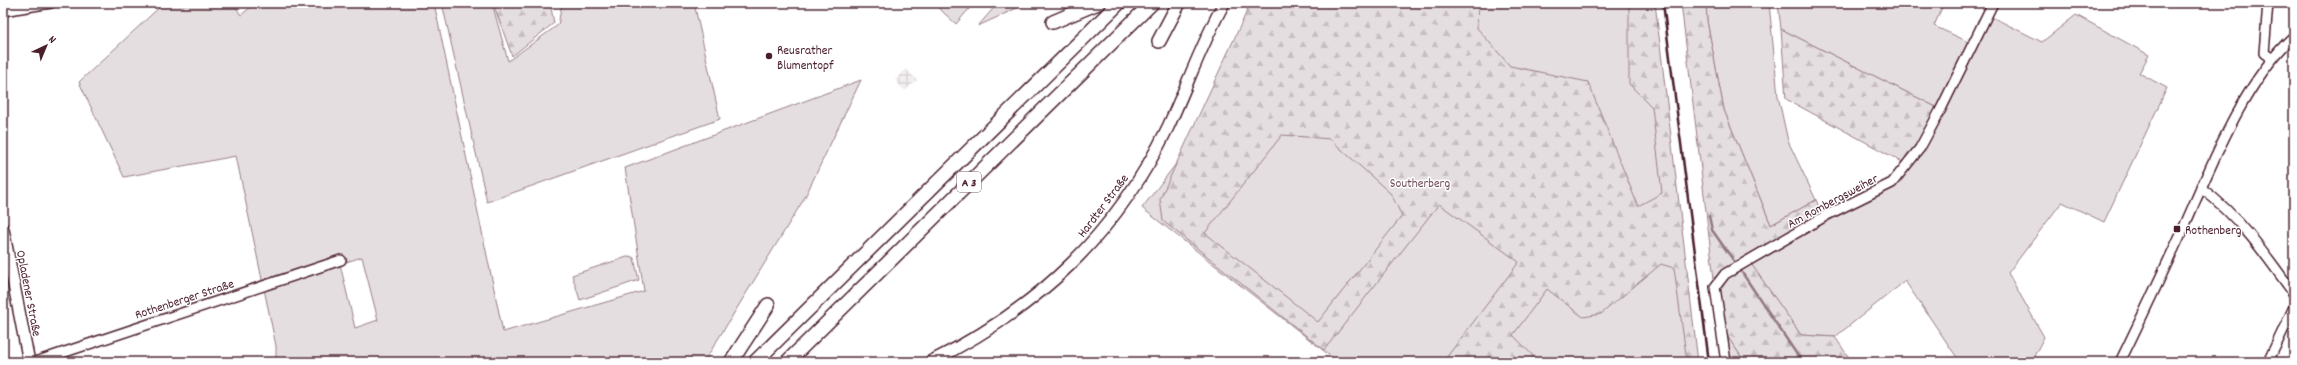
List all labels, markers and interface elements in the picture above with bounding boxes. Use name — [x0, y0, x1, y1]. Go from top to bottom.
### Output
north arrow — [26, 26, 66, 66]
text: N — [44, 33, 59, 48]
place label: Reusrather Blumentopf — [777, 42, 834, 76]
marker: Reusrather Blumentopf — [764, 51, 774, 61]
street label: Hardter Straße — [1074, 170, 1134, 242]
street label: Am Rombergsweiher — [1784, 170, 1882, 234]
road number: A 3 — [957, 172, 981, 192]
park label: Southerberg — [1390, 175, 1450, 194]
place label: Rothenberg — [2185, 222, 2242, 241]
marker: Rothenberg — [2172, 224, 2182, 234]
street label: Opladener Straße — [10, 249, 45, 338]
street label: Rothenberger Straße — [133, 275, 237, 325]

